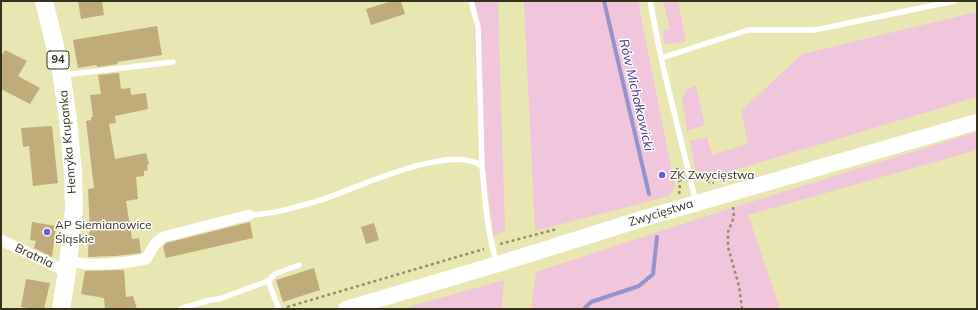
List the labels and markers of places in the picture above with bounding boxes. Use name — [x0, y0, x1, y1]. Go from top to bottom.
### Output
place label: ZK Zwycięstwa — [670, 168, 755, 182]
marker: ZK Zwycięstwa — [657, 170, 667, 180]
place label: AP Siemianowice Śląskie — [55, 218, 152, 246]
marker: AP Siemianowice Śląskie — [42, 227, 52, 237]

